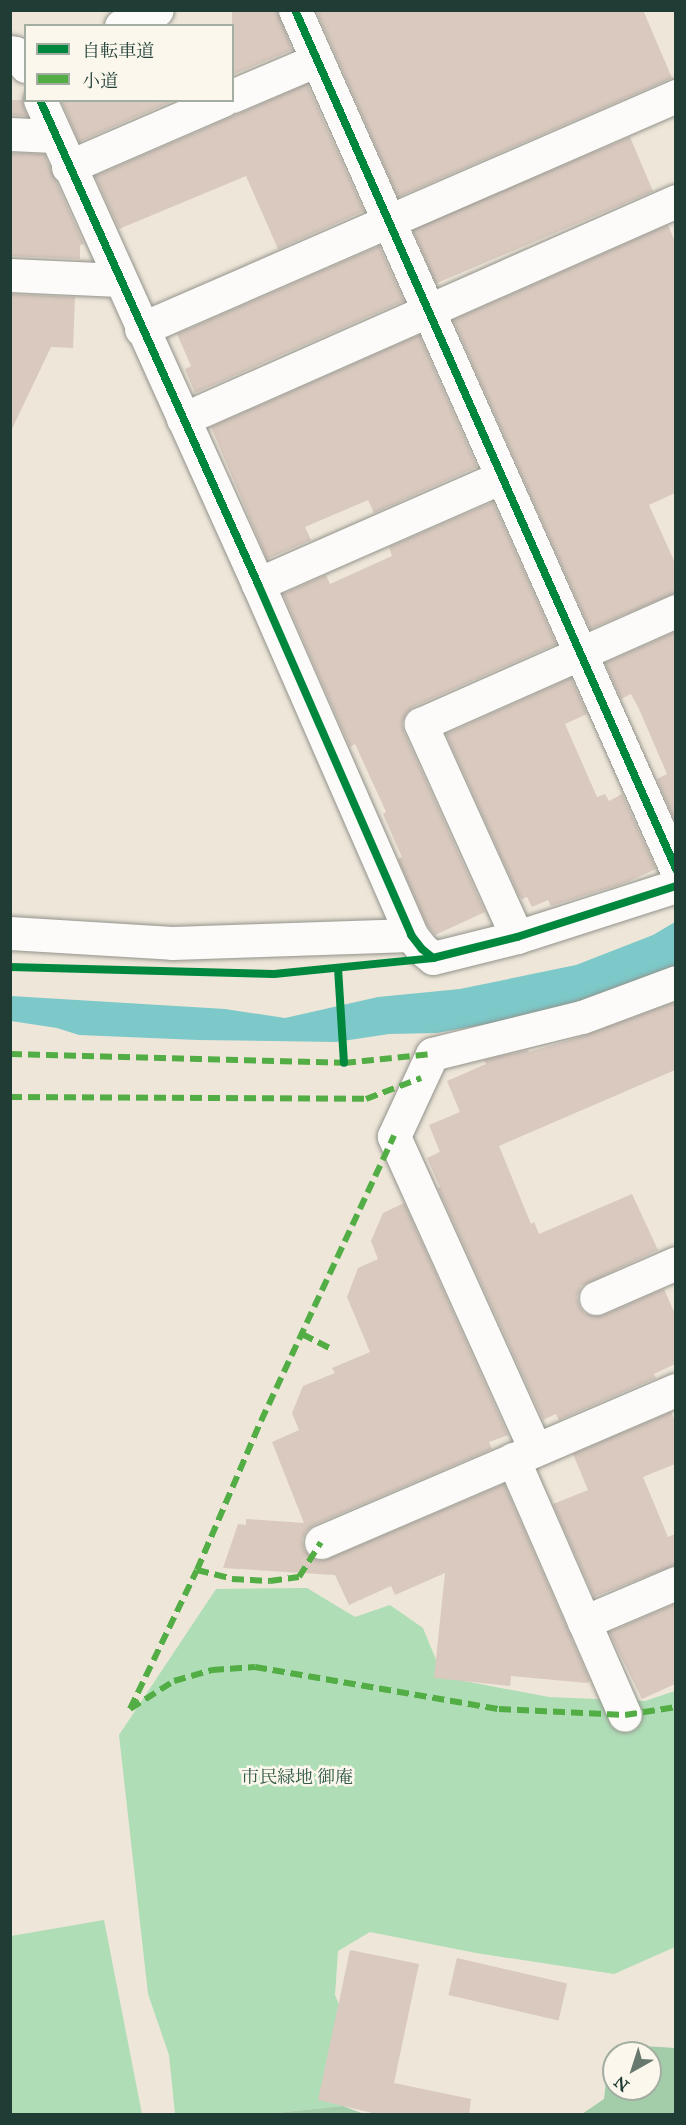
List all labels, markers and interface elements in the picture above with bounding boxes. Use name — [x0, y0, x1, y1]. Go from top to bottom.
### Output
legend — [24, 24, 234, 102]
text: 自転車道 — [82, 40, 154, 62]
text: 小道 — [82, 70, 118, 92]
park label: 市民緑地 御庵 — [241, 1766, 353, 1788]
north arrow — [602, 2041, 662, 2101]
text: N — [610, 2072, 633, 2095]

